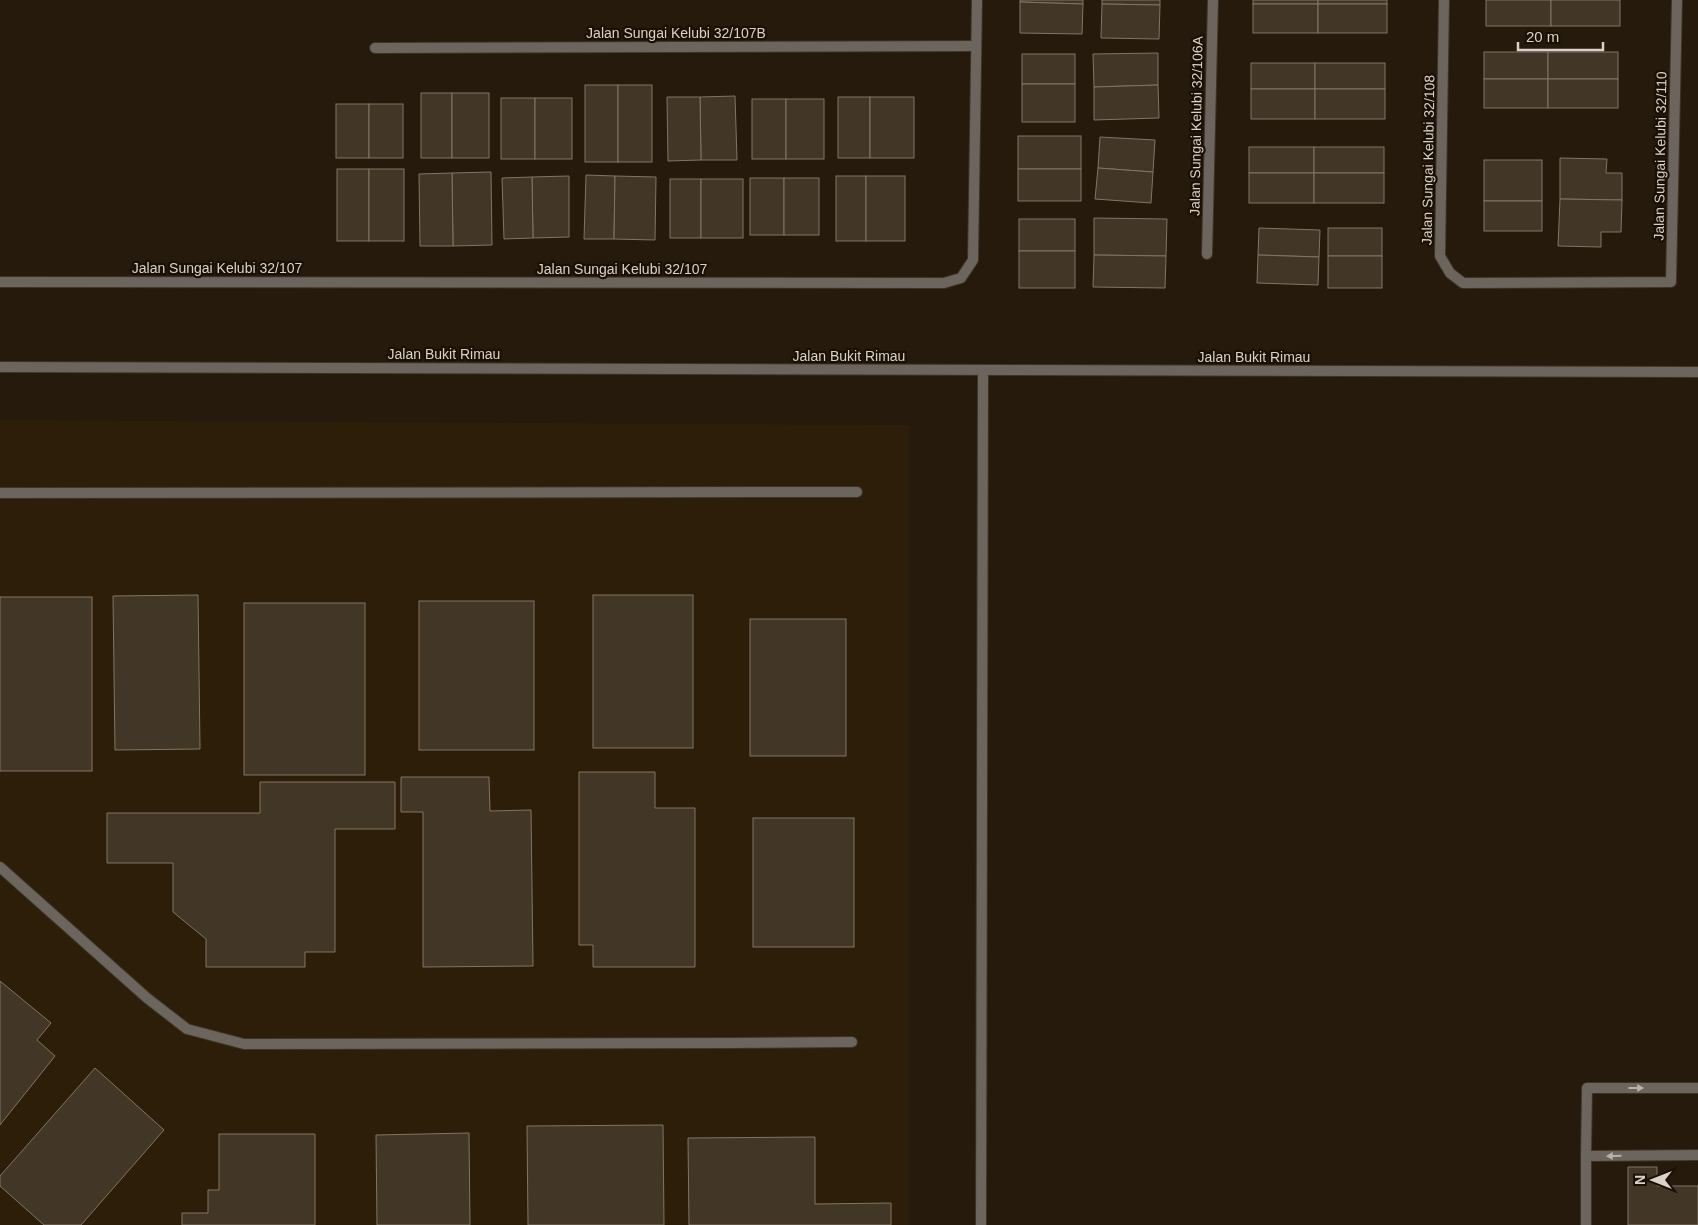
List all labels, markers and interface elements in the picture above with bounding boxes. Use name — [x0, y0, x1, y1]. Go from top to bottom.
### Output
scale bar — [1518, 20, 1603, 52]
street label: Jalan Sungai Kelubi 32/107B — [586, 25, 766, 41]
text: 20 m — [1526, 28, 1559, 45]
street label: Jalan Sungai Kelubi 32/106A — [1186, 35, 1206, 216]
street label: Jalan Sungai Kelubi 32/110 — [1651, 71, 1669, 241]
street label: Jalan Sungai Kelubi 32/108 — [1419, 74, 1437, 245]
street label: Jalan Sungai Kelubi 32/107 — [132, 260, 302, 276]
street label: Jalan Sungai Kelubi 32/107 — [537, 261, 707, 277]
street label: Jalan Bukit Rimau — [388, 346, 500, 362]
street label: Jalan Bukit Rimau — [793, 348, 905, 364]
street label: Jalan Bukit Rimau — [1198, 349, 1310, 365]
one-way arrow — [1628, 1084, 1644, 1092]
one-way arrow — [1606, 1152, 1622, 1160]
north arrow — [1628, 1155, 1678, 1205]
text: N — [1632, 1175, 1648, 1185]

